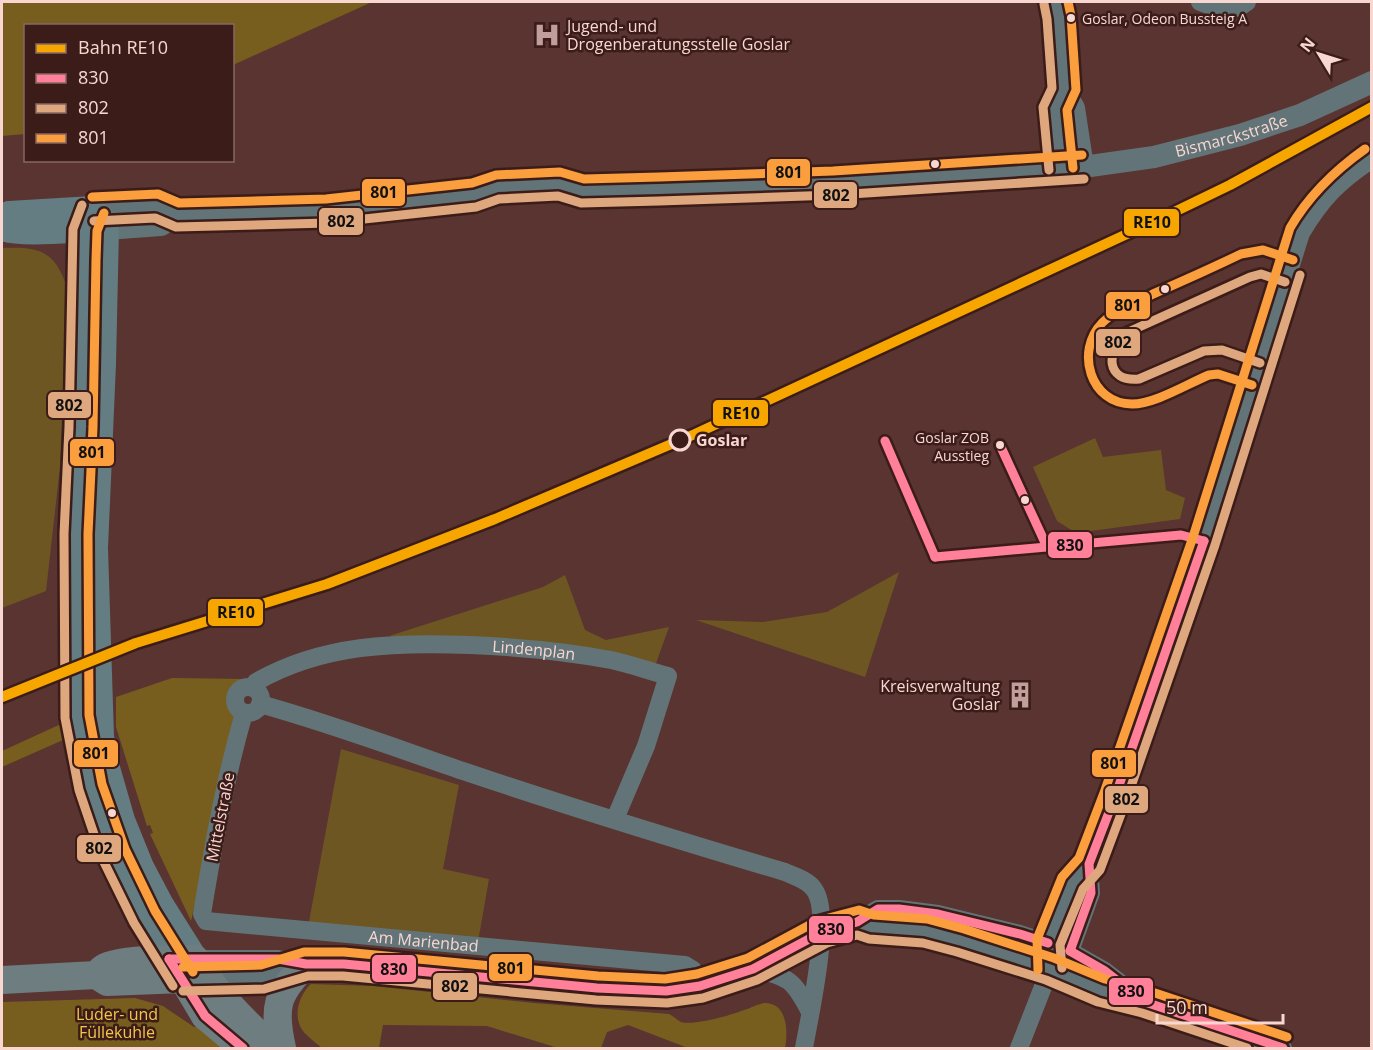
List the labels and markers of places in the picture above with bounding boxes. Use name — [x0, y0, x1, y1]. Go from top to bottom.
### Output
place label: Goslar, Odeon Bussteig A — [1082, 9, 1247, 28]
marker: Goslar, Odeon Bussteig A — [1065, 12, 1077, 24]
place label: Jugend- und Drogenberatungsstelle Goslar — [565, 15, 790, 55]
hospital icon: Jugend- und Drogenberatungsstelle Goslar — [532, 20, 562, 50]
unlabelled marker — [929, 158, 941, 170]
unlabelled marker — [1159, 283, 1171, 295]
place label: Goslar ZOB Ausstieg — [915, 428, 989, 465]
marker: Goslar — [669, 429, 691, 451]
place label: Goslar — [696, 429, 747, 451]
marker: Goslar ZOB Ausstieg — [994, 439, 1006, 451]
unlabelled marker — [1019, 494, 1031, 506]
place label: Kreisverwaltung Goslar — [880, 675, 1000, 715]
building icon: Kreisverwaltung Goslar — [1005, 680, 1035, 710]
unlabelled marker — [106, 807, 118, 819]

